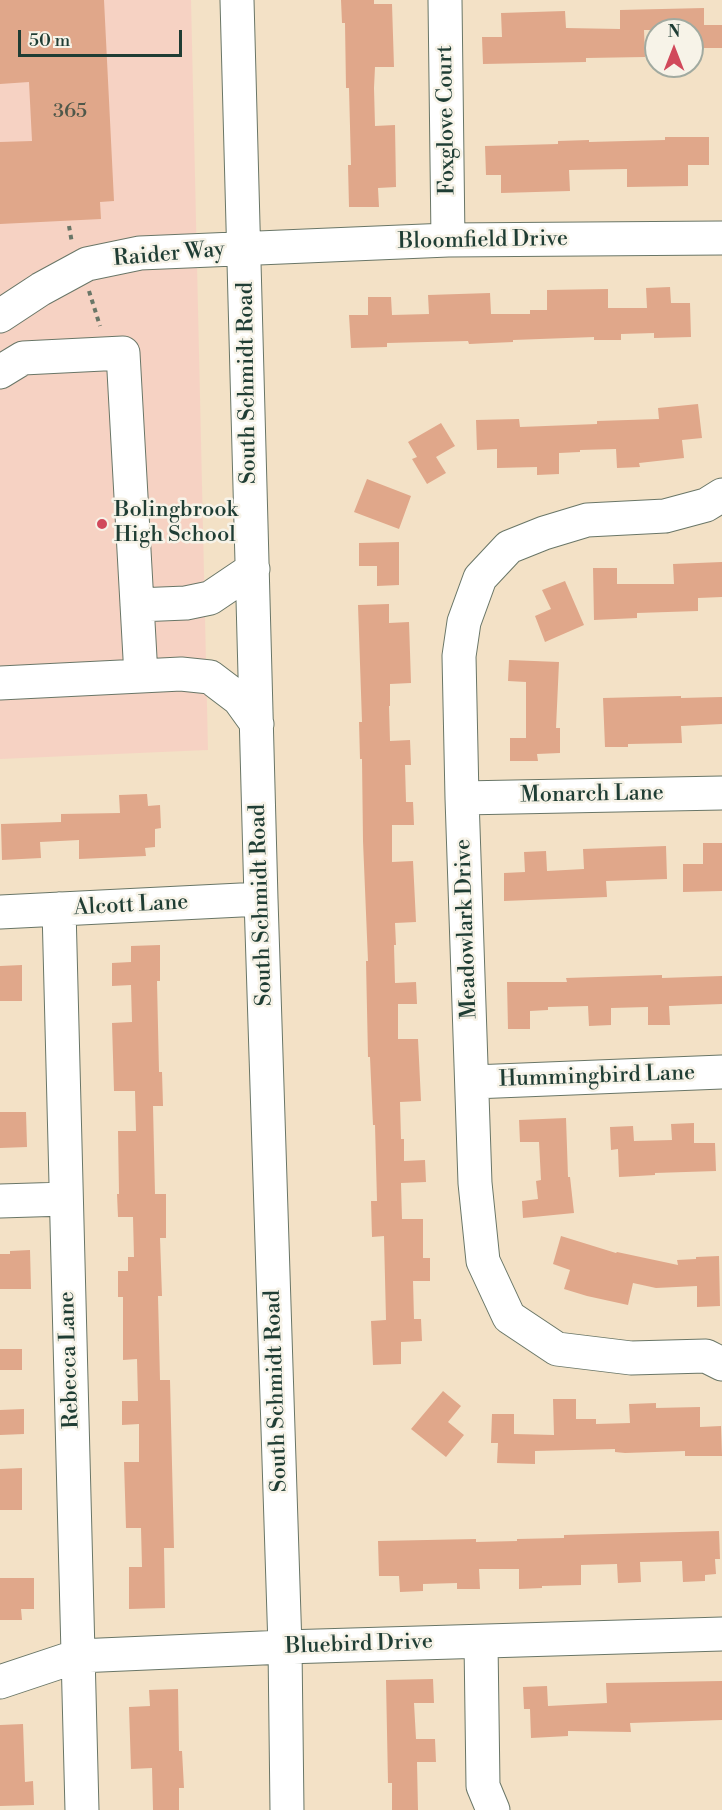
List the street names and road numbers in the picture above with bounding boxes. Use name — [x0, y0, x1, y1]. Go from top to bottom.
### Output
street label: Foxglove Court — [432, 45, 462, 195]
street label: Bloomfield Drive — [398, 226, 568, 256]
street label: Raider Way — [112, 237, 226, 273]
street label: South Schmidt Road — [233, 282, 263, 484]
street label: Monarch Lane — [520, 781, 664, 809]
street label: South Schmidt Road — [245, 803, 279, 1007]
street label: Meadowlark Drive — [451, 838, 483, 1020]
street label: Alcott Lane — [73, 890, 189, 922]
street label: Hummingbird Lane — [498, 1060, 696, 1094]
street label: South Schmidt Road — [260, 1289, 294, 1493]
street label: Rebecca Lane — [54, 1291, 86, 1429]
street label: Bluebird Drive — [285, 1629, 433, 1661]

